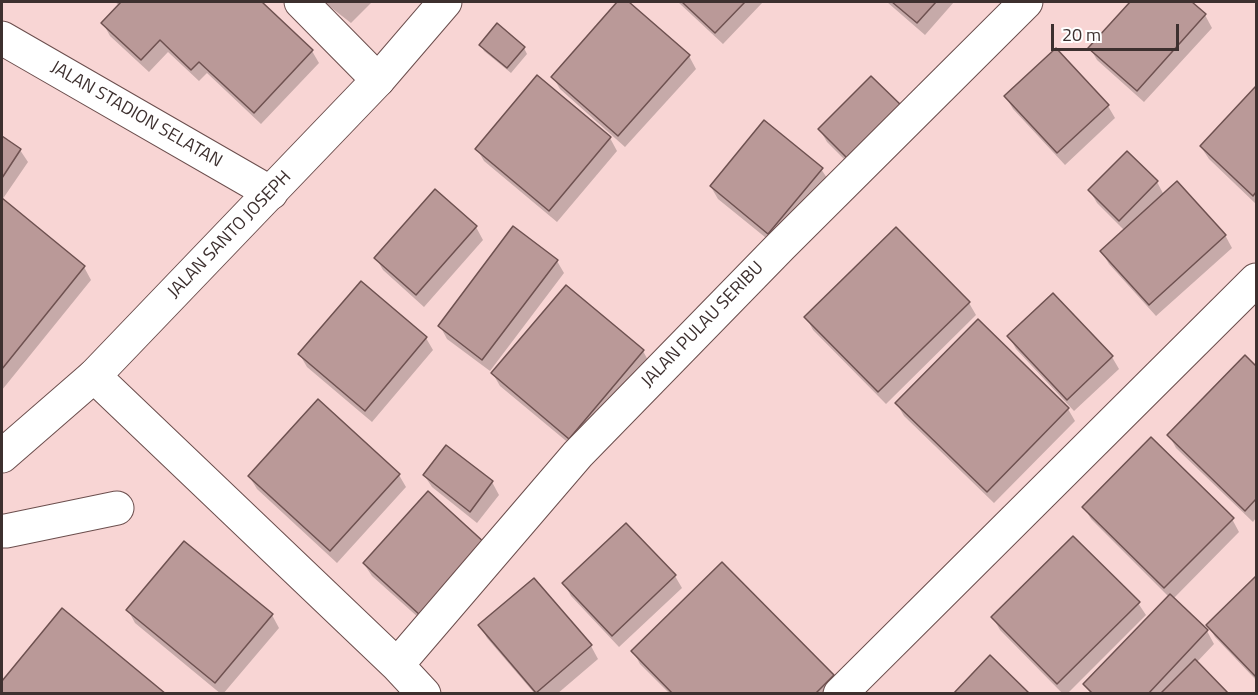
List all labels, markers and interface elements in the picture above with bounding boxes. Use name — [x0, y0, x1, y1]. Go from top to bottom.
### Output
scale bar — [1054, 12, 1182, 50]
text: 20 m — [1062, 21, 1101, 48]
street label: JALAN STADION SELATAN — [46, 57, 226, 173]
street label: JALAN SANTO JOSEPH — [164, 167, 296, 303]
street label: JALAN PULAU SERIBU — [637, 258, 769, 392]

